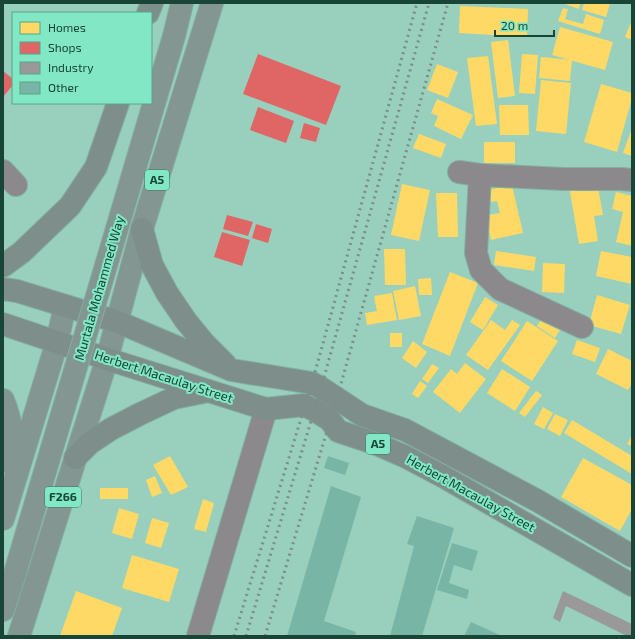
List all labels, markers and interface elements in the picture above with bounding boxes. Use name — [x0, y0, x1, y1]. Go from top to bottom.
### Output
legend — [12, 12, 152, 104]
scale bar — [495, 12, 554, 38]
text: 20 m — [501, 18, 528, 32]
text: Homes — [48, 20, 86, 34]
text: Shops — [48, 40, 82, 54]
text: Industry — [48, 60, 94, 74]
text: Other — [48, 80, 79, 94]
road number: A5 — [145, 170, 169, 190]
street label: Murtala Mohammed Way — [71, 214, 127, 362]
street label: Herbert Macaulay Street — [93, 346, 235, 406]
road number: A5 — [366, 434, 390, 454]
street label: Herbert Macaulay Street — [404, 451, 538, 535]
road number: F266 — [45, 487, 81, 507]

